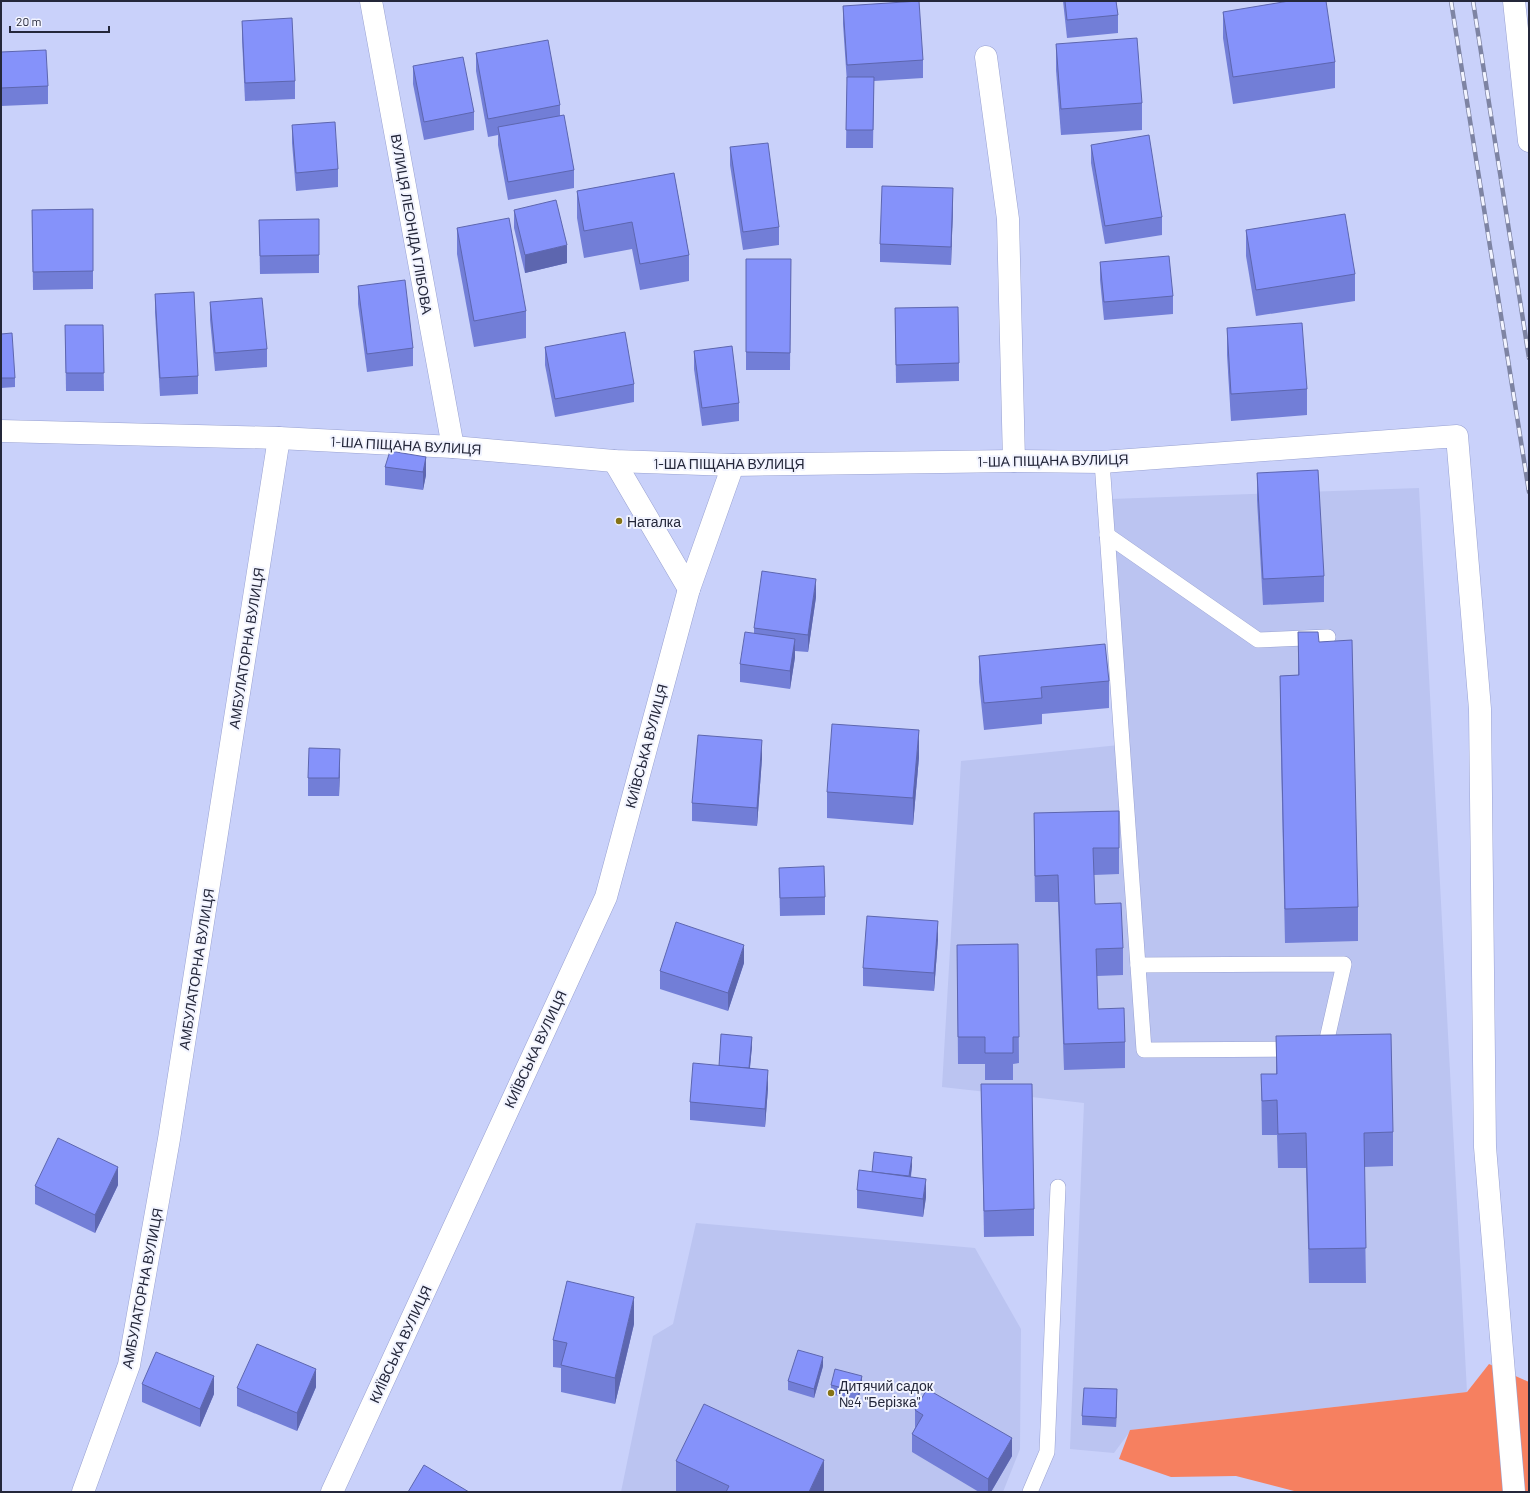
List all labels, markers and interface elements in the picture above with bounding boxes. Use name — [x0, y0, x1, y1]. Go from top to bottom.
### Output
scale bar — [10, 8, 109, 34]
text: 20 m — [16, 14, 42, 28]
street label: ВУЛИЦЯ ЛЕОНІДА ГЛІБОВА — [388, 132, 436, 316]
street label: 1-ША ПІЩАНА ВУЛИЦЯ — [330, 433, 482, 457]
street label: 1-ША ПІЩАНА ВУЛИЦЯ — [977, 450, 1129, 470]
street label: 1-ША ПІЩАНА ВУЛИЦЯ — [653, 455, 805, 472]
place label: Наталка — [627, 513, 681, 530]
marker: Наталка — [614, 516, 624, 526]
street label: АМБУЛАТОРНА ВУЛИЦЯ — [225, 566, 267, 730]
street label: КИЇВСЬКА ВУЛИЦЯ — [621, 682, 671, 810]
street label: АМБУЛАТОРНА ВУЛИЦЯ — [175, 887, 217, 1051]
street label: КИЇВСЬКА ВУЛИЦЯ — [500, 988, 570, 1110]
street label: АМБУЛАТОРНА ВУЛИЦЯ — [118, 1206, 166, 1370]
street label: КИЇВСЬКА ВУЛИЦЯ — [365, 1283, 435, 1405]
place label: Дитячий садок №4 "Берізка" — [839, 1377, 934, 1410]
marker: Дитячий садок №4 "Берізка" — [826, 1388, 836, 1398]

